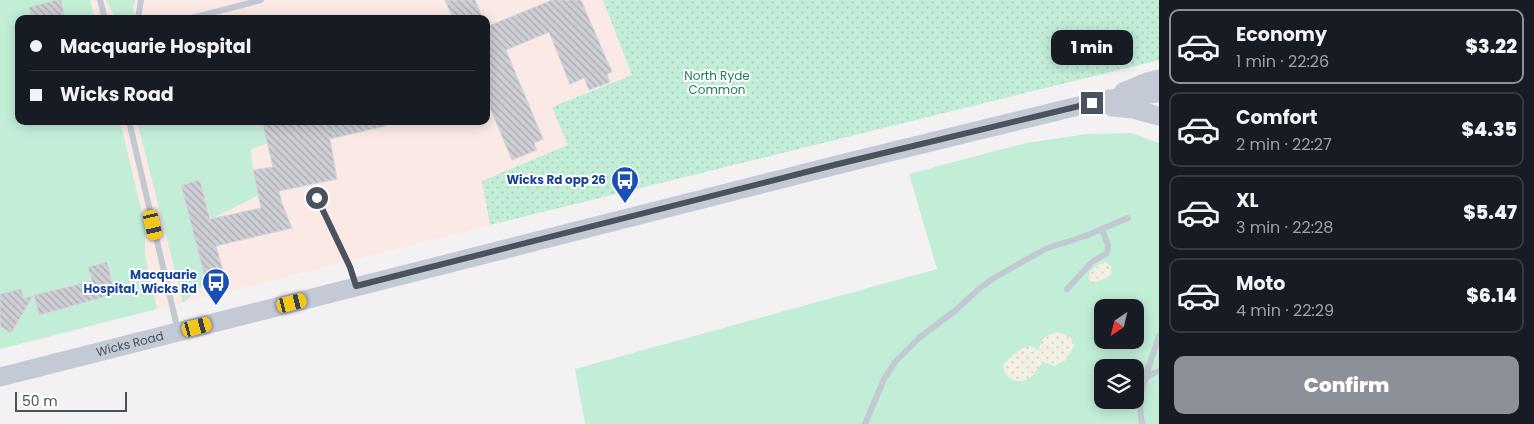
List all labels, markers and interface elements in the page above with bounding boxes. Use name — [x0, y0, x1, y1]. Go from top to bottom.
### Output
text: Economy — [1236, 21, 1327, 48]
icon: car — [1176, 24, 1221, 69]
callout: 1 min — [1051, 31, 1133, 66]
text: Macquarie Hospital — [60, 33, 251, 60]
text: $3.22 — [1466, 33, 1517, 60]
text: 1 min — [1071, 36, 1113, 59]
text: 1 min · 22:26 — [1236, 50, 1329, 73]
park label: North Ryde Common — [684, 67, 750, 98]
text: Wicks Road — [60, 81, 174, 108]
route end — [1081, 92, 1103, 114]
text: Comfort — [1236, 104, 1318, 131]
icon: car — [1176, 107, 1221, 152]
text: $4.35 — [1462, 116, 1517, 143]
text: 2 min · 22:27 — [1236, 133, 1332, 156]
bus stop icon: Wicks Rd opp 26 — [610, 165, 640, 204]
place label: Wicks Rd opp 26 — [506, 171, 606, 188]
route start — [306, 187, 328, 209]
text: XL — [1236, 187, 1259, 214]
icon: car — [1176, 190, 1221, 235]
text: $5.47 — [1463, 199, 1517, 226]
car — [142, 209, 163, 241]
text: 3 min · 22:28 — [1236, 216, 1333, 239]
place label: Macquarie Hospital, Wicks Rd — [84, 266, 198, 297]
bus stop icon: Macquarie Hospital, Wicks Rd — [201, 267, 231, 306]
text: Moto — [1236, 270, 1285, 297]
icon: car — [1176, 273, 1221, 318]
text: $6.14 — [1466, 282, 1517, 309]
car — [275, 292, 308, 314]
north arrow — [1094, 299, 1144, 349]
map controls — [1094, 299, 1144, 409]
text: 4 min · 22:29 — [1236, 299, 1334, 322]
car — [180, 316, 213, 338]
street label: Wicks Road — [94, 327, 165, 360]
button: Confirm — [1174, 356, 1519, 414]
button: layers — [1094, 359, 1144, 409]
scale bar — [15, 389, 128, 412]
text: 50 m — [22, 391, 58, 411]

